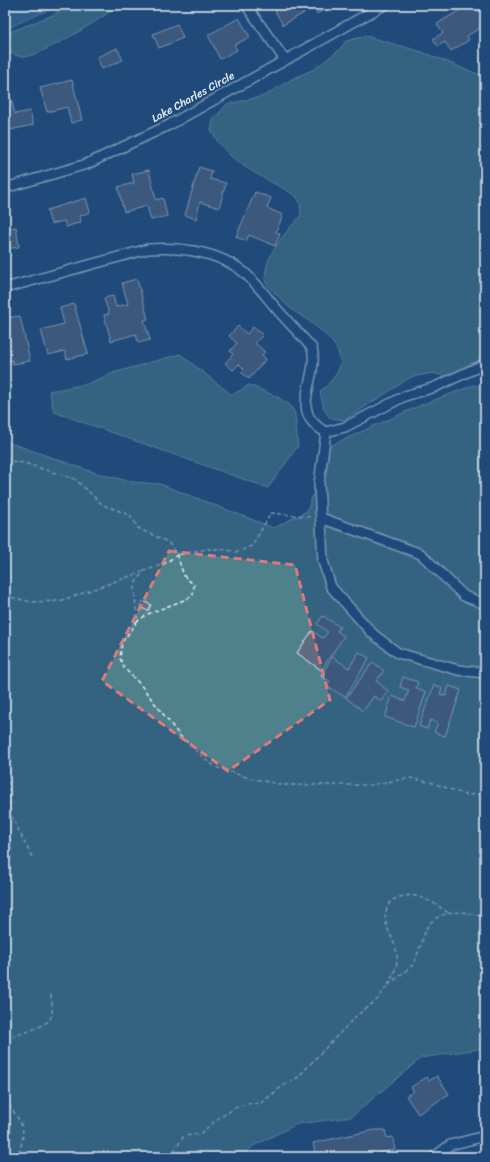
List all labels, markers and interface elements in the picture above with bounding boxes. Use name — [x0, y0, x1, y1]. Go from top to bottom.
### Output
street label: Lake Charles Circle — [148, 66, 239, 128]

